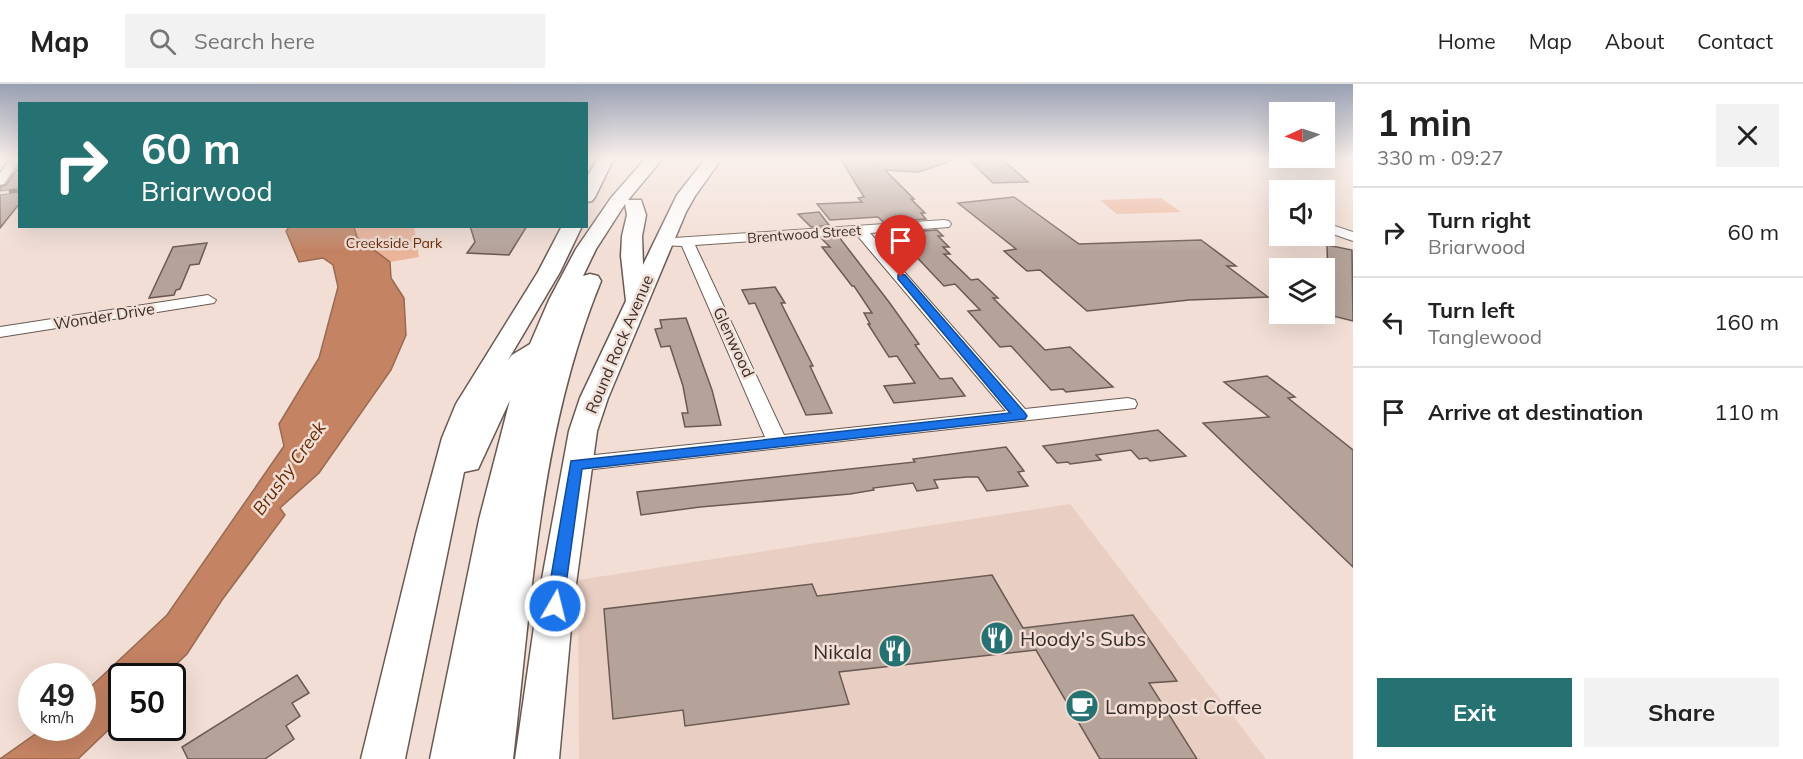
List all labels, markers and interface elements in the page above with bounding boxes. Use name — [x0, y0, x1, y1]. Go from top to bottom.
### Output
search box — [125, 14, 545, 68]
text: Map — [30, 24, 89, 59]
icon: search — [146, 25, 179, 58]
text: Search here — [194, 27, 315, 55]
text: Home — [1438, 28, 1496, 54]
text: Map — [1529, 28, 1572, 54]
text: About — [1605, 28, 1664, 54]
text: Contact — [1697, 28, 1773, 54]
text: 1 min — [1377, 100, 1472, 145]
north arrow — [1269, 102, 1335, 168]
map controls — [1269, 102, 1335, 324]
button: close — [1716, 104, 1779, 167]
text: 60 m — [141, 122, 241, 175]
icon: right — [42, 126, 120, 204]
text: 330 m · 09:27 — [1377, 145, 1503, 170]
text: Briarwood — [141, 174, 273, 208]
button: sound — [1269, 180, 1335, 246]
text: Turn right — [1428, 206, 1531, 234]
pin — [875, 215, 926, 277]
icon: right — [1377, 216, 1410, 249]
text: 60 m — [1728, 218, 1779, 246]
street label: Brentwood Street — [746, 221, 862, 247]
icon: arrive — [884, 224, 917, 257]
park label: Creekside Park — [346, 234, 443, 252]
text: Briarwood — [1428, 234, 1526, 259]
button: layers — [1269, 258, 1335, 324]
street label: Round Rock Avenue — [581, 272, 657, 416]
text: Turn left — [1428, 296, 1515, 324]
street label: Wonder Drive — [52, 298, 156, 334]
street label: Glenwood — [709, 304, 759, 380]
icon: left — [1377, 306, 1410, 339]
text: 160 m — [1714, 308, 1779, 336]
text: Tanglewood — [1428, 324, 1542, 349]
icon: arrive — [1377, 396, 1410, 429]
text: Arrive at destination — [1428, 398, 1643, 426]
text: 110 m — [1714, 398, 1779, 426]
water label: Brushy Creek — [247, 416, 331, 519]
position arrow — [523, 574, 587, 638]
restaurant icon: Hoody's Subs — [979, 620, 1015, 656]
place label: Hoody's Subs — [1020, 626, 1146, 651]
restaurant icon: Nikala — [877, 633, 913, 669]
place label: Nikala — [813, 639, 872, 664]
speed limit sign: 50 — [108, 663, 186, 741]
text: 49 — [39, 676, 75, 714]
button: Exit — [1377, 678, 1572, 747]
button: Share — [1584, 678, 1779, 747]
cafe icon: Lamppost Coffee — [1064, 688, 1100, 724]
place label: Lamppost Coffee — [1105, 694, 1262, 719]
text: km/h — [40, 708, 74, 727]

